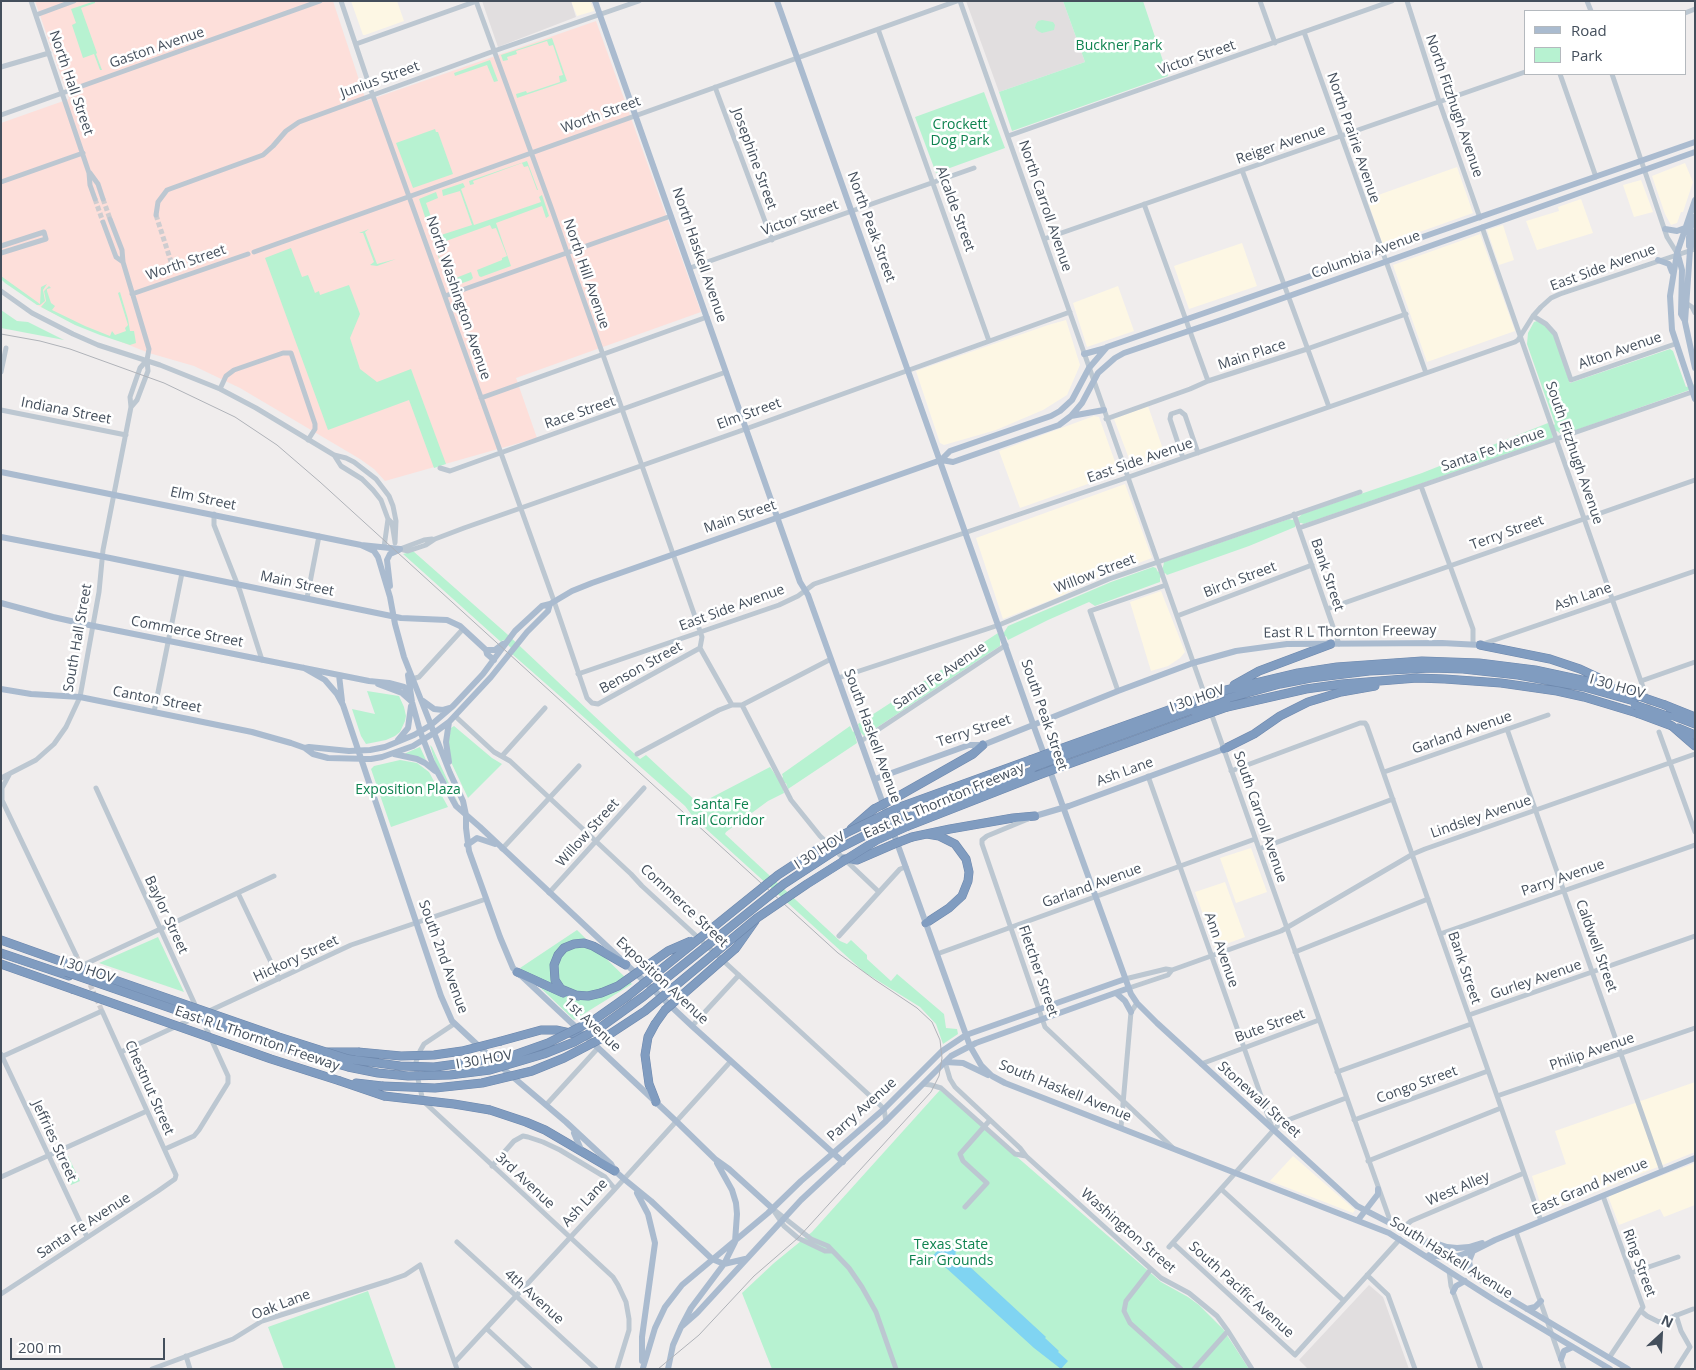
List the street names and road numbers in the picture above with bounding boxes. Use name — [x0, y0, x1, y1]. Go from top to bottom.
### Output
street label: Gaston Avenue — [107, 24, 207, 72]
street label: North Hall Street — [45, 28, 97, 138]
street label: North Fitzhugh Avenue — [1422, 32, 1486, 180]
street label: Victor Street — [1156, 37, 1238, 79]
street label: Junius Street — [338, 58, 422, 102]
street label: North Prairie Avenue — [1323, 71, 1383, 205]
street label: Worth Street — [559, 93, 643, 137]
street label: Josephine Street — [728, 106, 780, 212]
street label: Reiger Avenue — [1234, 122, 1328, 168]
street label: North Carroll Avenue — [1015, 138, 1075, 274]
street label: Alcalde Street — [932, 164, 978, 254]
street label: North Peak Street — [843, 170, 899, 284]
street label: North Haskell Avenue — [668, 185, 730, 325]
street label: Victor Street — [759, 196, 841, 240]
street label: North Washington Avenue — [422, 214, 494, 382]
street label: North Hill Avenue — [559, 217, 613, 331]
street label: Columbia Avenue — [1309, 228, 1423, 282]
street label: Worth Street — [144, 241, 228, 285]
street label: East Side Avenue — [1548, 241, 1658, 295]
street label: Alton Avenue — [1576, 329, 1664, 373]
street label: Main Place — [1216, 336, 1288, 374]
street label: South Fitzhugh Avenue — [1542, 379, 1606, 527]
street label: Race Street — [542, 393, 618, 433]
street label: Indiana Street — [19, 394, 113, 428]
street label: Elm Street — [715, 395, 783, 433]
street label: Santa Fe Avenue — [1439, 424, 1547, 476]
street label: East Side Avenue — [1085, 435, 1195, 487]
street label: Elm Street — [168, 484, 238, 514]
street label: Main Street — [702, 497, 778, 537]
street label: Terry Street — [1468, 512, 1546, 554]
street label: Bank Street — [1307, 537, 1347, 613]
street label: Willow Street — [1052, 551, 1138, 597]
street label: Birch Street — [1201, 558, 1279, 602]
street label: Main Street — [258, 568, 336, 600]
street label: Ash Lane — [1552, 579, 1614, 615]
street label: East Side Avenue — [677, 581, 787, 635]
street label: South Hall Street — [60, 582, 96, 694]
street label: Commerce Street — [129, 613, 245, 651]
street label: East R L Thornton Freeway — [1263, 622, 1437, 642]
street label: Benson Street — [597, 638, 685, 698]
street label: Santa Fe Avenue — [891, 639, 989, 713]
street label: South Peak Street — [1017, 657, 1071, 773]
street label: South Haskell Avenue — [840, 667, 904, 805]
street label: I 30 HOV — [1587, 671, 1647, 703]
street label: I 30 HOV — [1167, 682, 1227, 716]
street label: Canton Street — [111, 683, 203, 717]
street label: Garland Avenue — [1410, 708, 1514, 758]
street label: Terry Street — [935, 711, 1013, 751]
street label: South Carroll Avenue — [1230, 749, 1290, 885]
street label: Ash Lane — [1094, 754, 1156, 790]
street label: East R L Thornton Freeway — [861, 759, 1027, 843]
street label: Lindsley Avenue — [1428, 792, 1534, 842]
street label: Willow Street — [553, 796, 623, 870]
street label: I 30 HOV — [791, 829, 849, 873]
street label: Parry Avenue — [1519, 856, 1607, 900]
street label: Garland Avenue — [1040, 860, 1144, 912]
street label: Commerce Street — [637, 861, 731, 951]
street label: Baylor Street — [141, 873, 191, 957]
street label: Caldwell Street — [1571, 897, 1621, 995]
street label: South 2nd Avenue — [415, 898, 471, 1016]
street label: Ann Avenue — [1200, 910, 1242, 990]
street label: Fletcher Street — [1015, 923, 1061, 1019]
street label: Bank Street — [1444, 930, 1484, 1006]
street label: Hickory Street — [251, 932, 341, 986]
street label: Exposition Avenue — [612, 934, 712, 1028]
street label: I 30 HOV — [57, 953, 117, 987]
street label: Gurley Avenue — [1488, 957, 1584, 1003]
street label: 1st Avenue — [560, 994, 624, 1056]
street label: East R L Thornton Freeway — [172, 1003, 342, 1075]
street label: Bute Street — [1233, 1006, 1307, 1046]
street label: Philip Avenue — [1547, 1030, 1637, 1074]
street label: Chestnut Street — [121, 1038, 177, 1138]
street label: I 30 HOV — [455, 1047, 513, 1073]
street label: South Haskell Avenue — [996, 1057, 1134, 1125]
street label: Stonewall Street — [1214, 1058, 1304, 1142]
street label: Congo Street — [1374, 1063, 1460, 1107]
street label: Parry Avenue — [824, 1075, 900, 1145]
street label: Jeffries Street — [28, 1098, 80, 1184]
street label: 3rd Avenue — [492, 1149, 558, 1213]
street label: East Grand Avenue — [1530, 1155, 1650, 1219]
street label: West Alley — [1424, 1168, 1492, 1210]
street label: Ash Lane — [559, 1176, 611, 1230]
street label: Washington Street — [1077, 1185, 1179, 1277]
street label: Santa Fe Avenue — [34, 1190, 134, 1262]
street label: South Haskell Avenue — [1387, 1213, 1515, 1303]
street label: Ring Street — [1619, 1227, 1659, 1299]
street label: South Pacific Avenue — [1185, 1238, 1297, 1342]
street label: 4th Avenue — [501, 1266, 567, 1328]
street label: Oak Lane — [249, 1286, 313, 1324]

